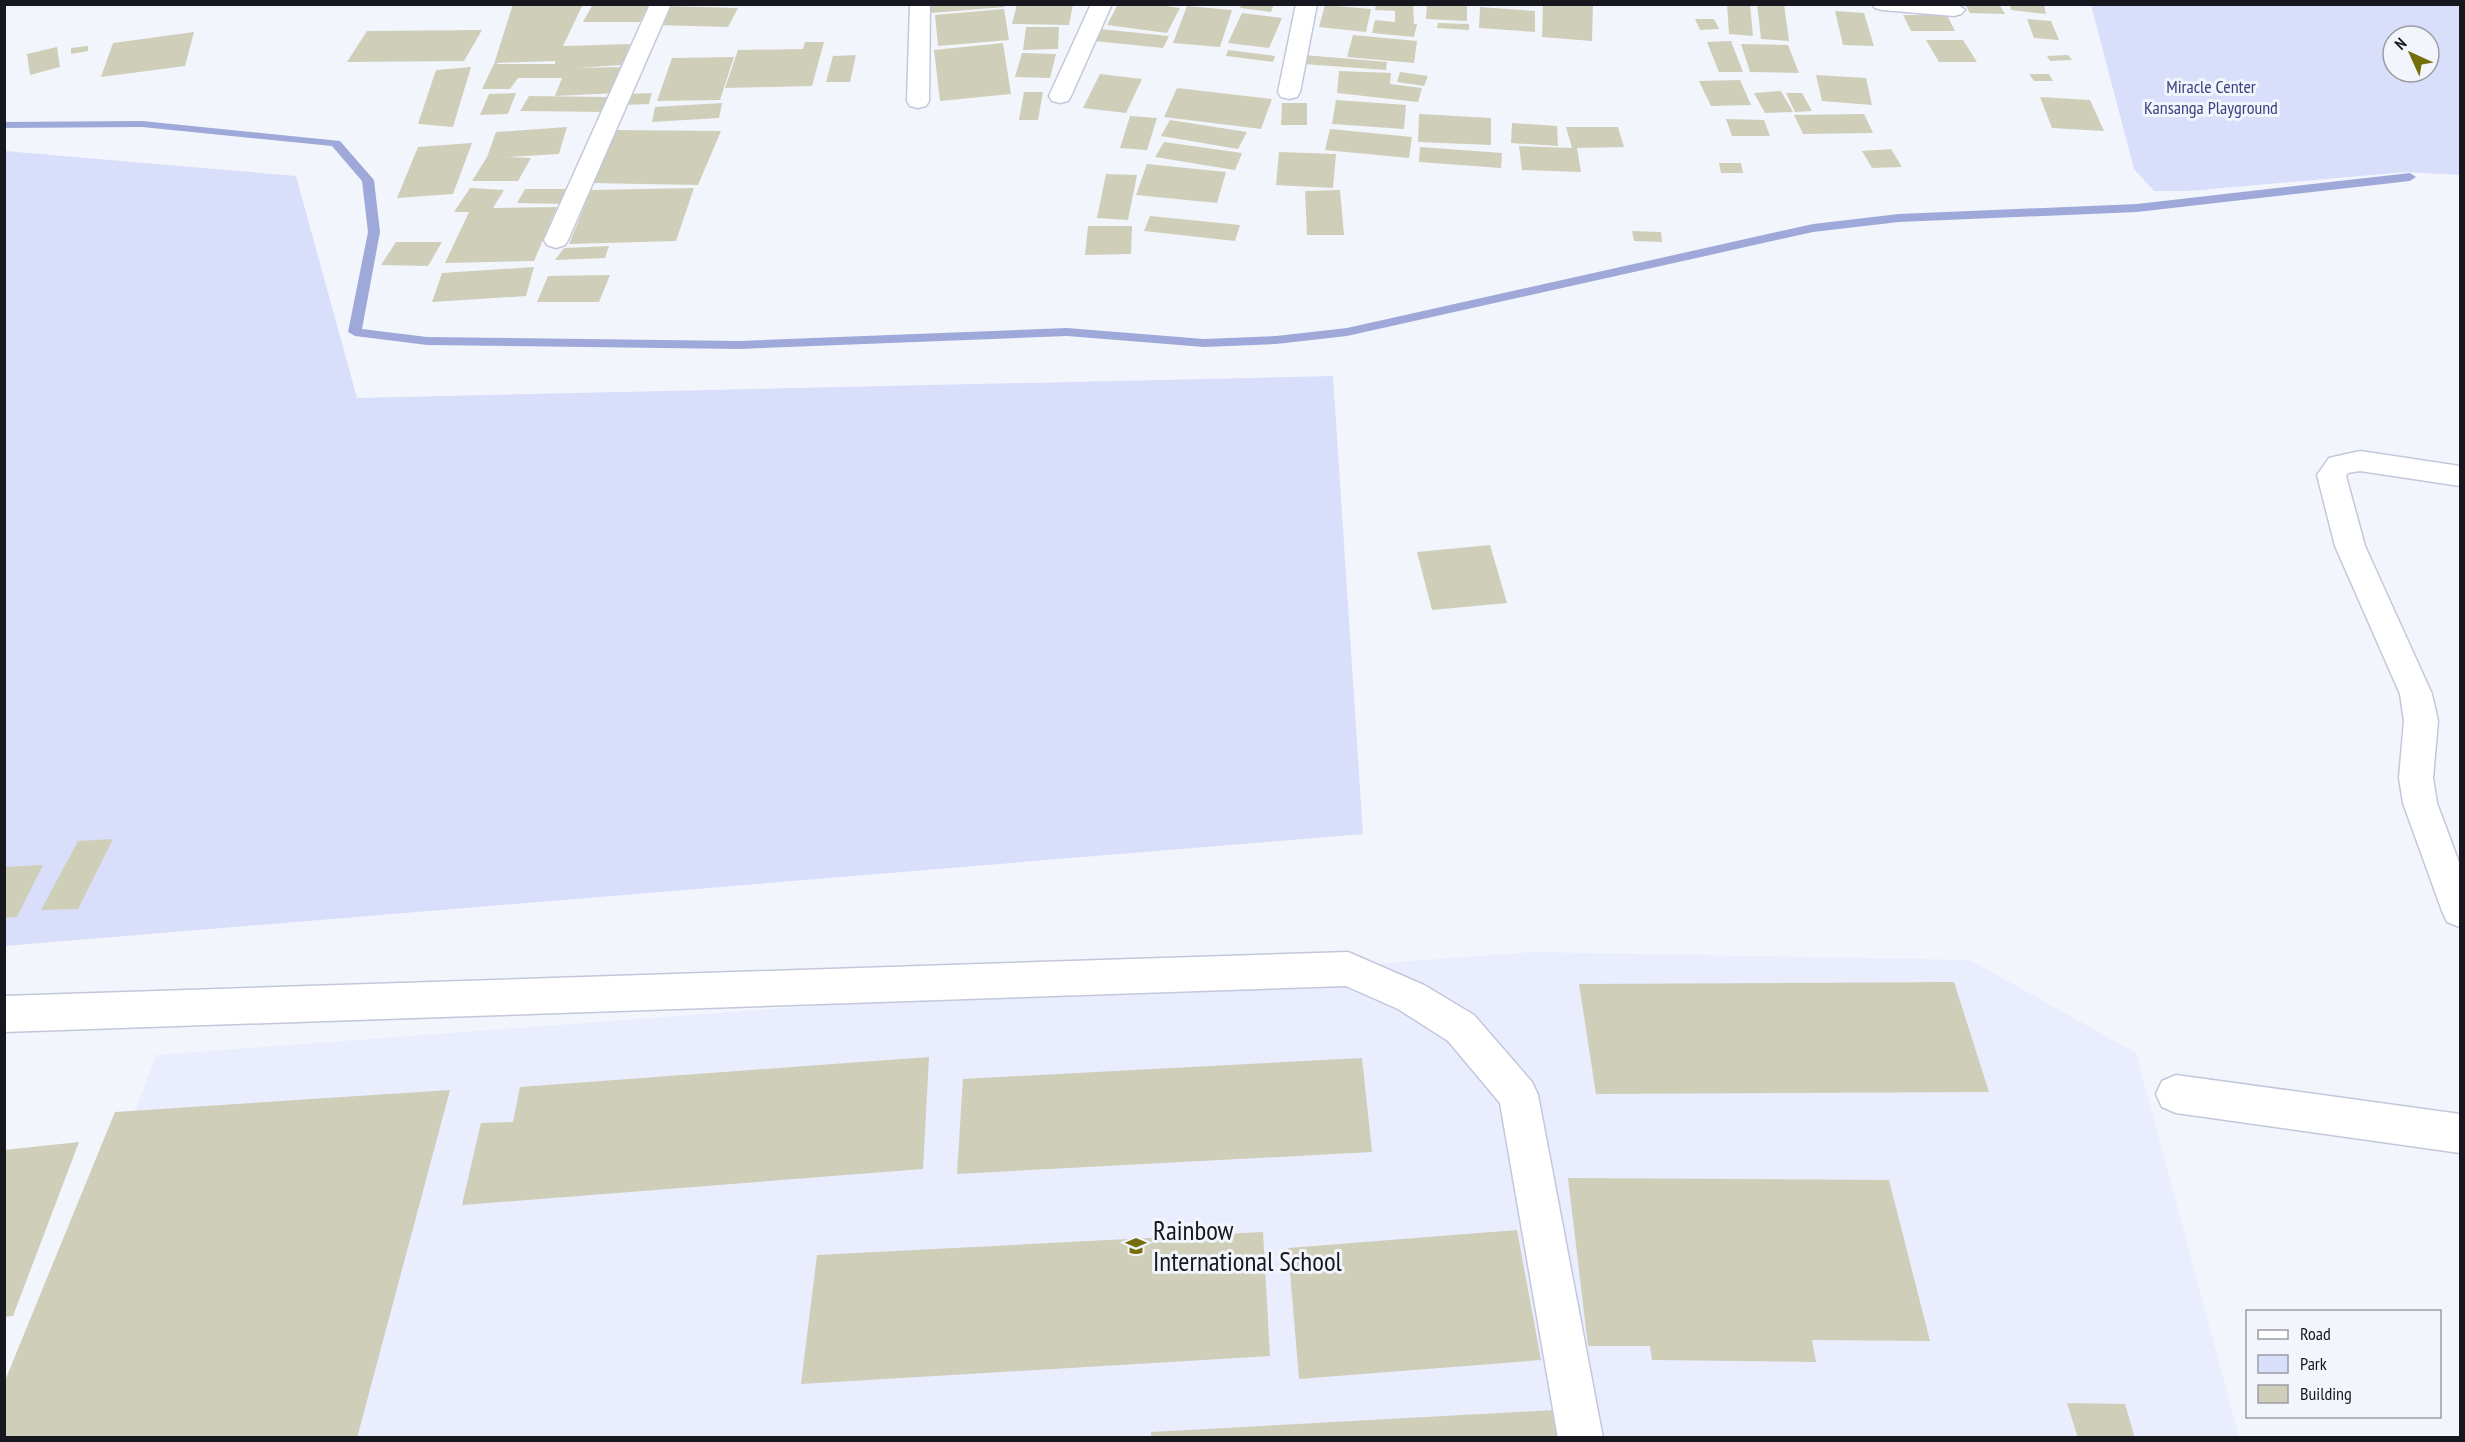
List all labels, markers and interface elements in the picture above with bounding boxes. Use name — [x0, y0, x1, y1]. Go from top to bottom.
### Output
north arrow — [2381, 24, 2441, 84]
text: N — [2390, 33, 2411, 54]
park label: Miracle Center Kansanga Playground — [2144, 75, 2278, 119]
place label: Rainbow International School — [1153, 1213, 1343, 1278]
school or university icon: Rainbow International School — [1124, 1234, 1148, 1258]
legend — [2246, 1310, 2441, 1418]
text: Road — [2300, 1322, 2331, 1345]
text: Park — [2300, 1352, 2327, 1375]
text: Building — [2300, 1382, 2352, 1405]

